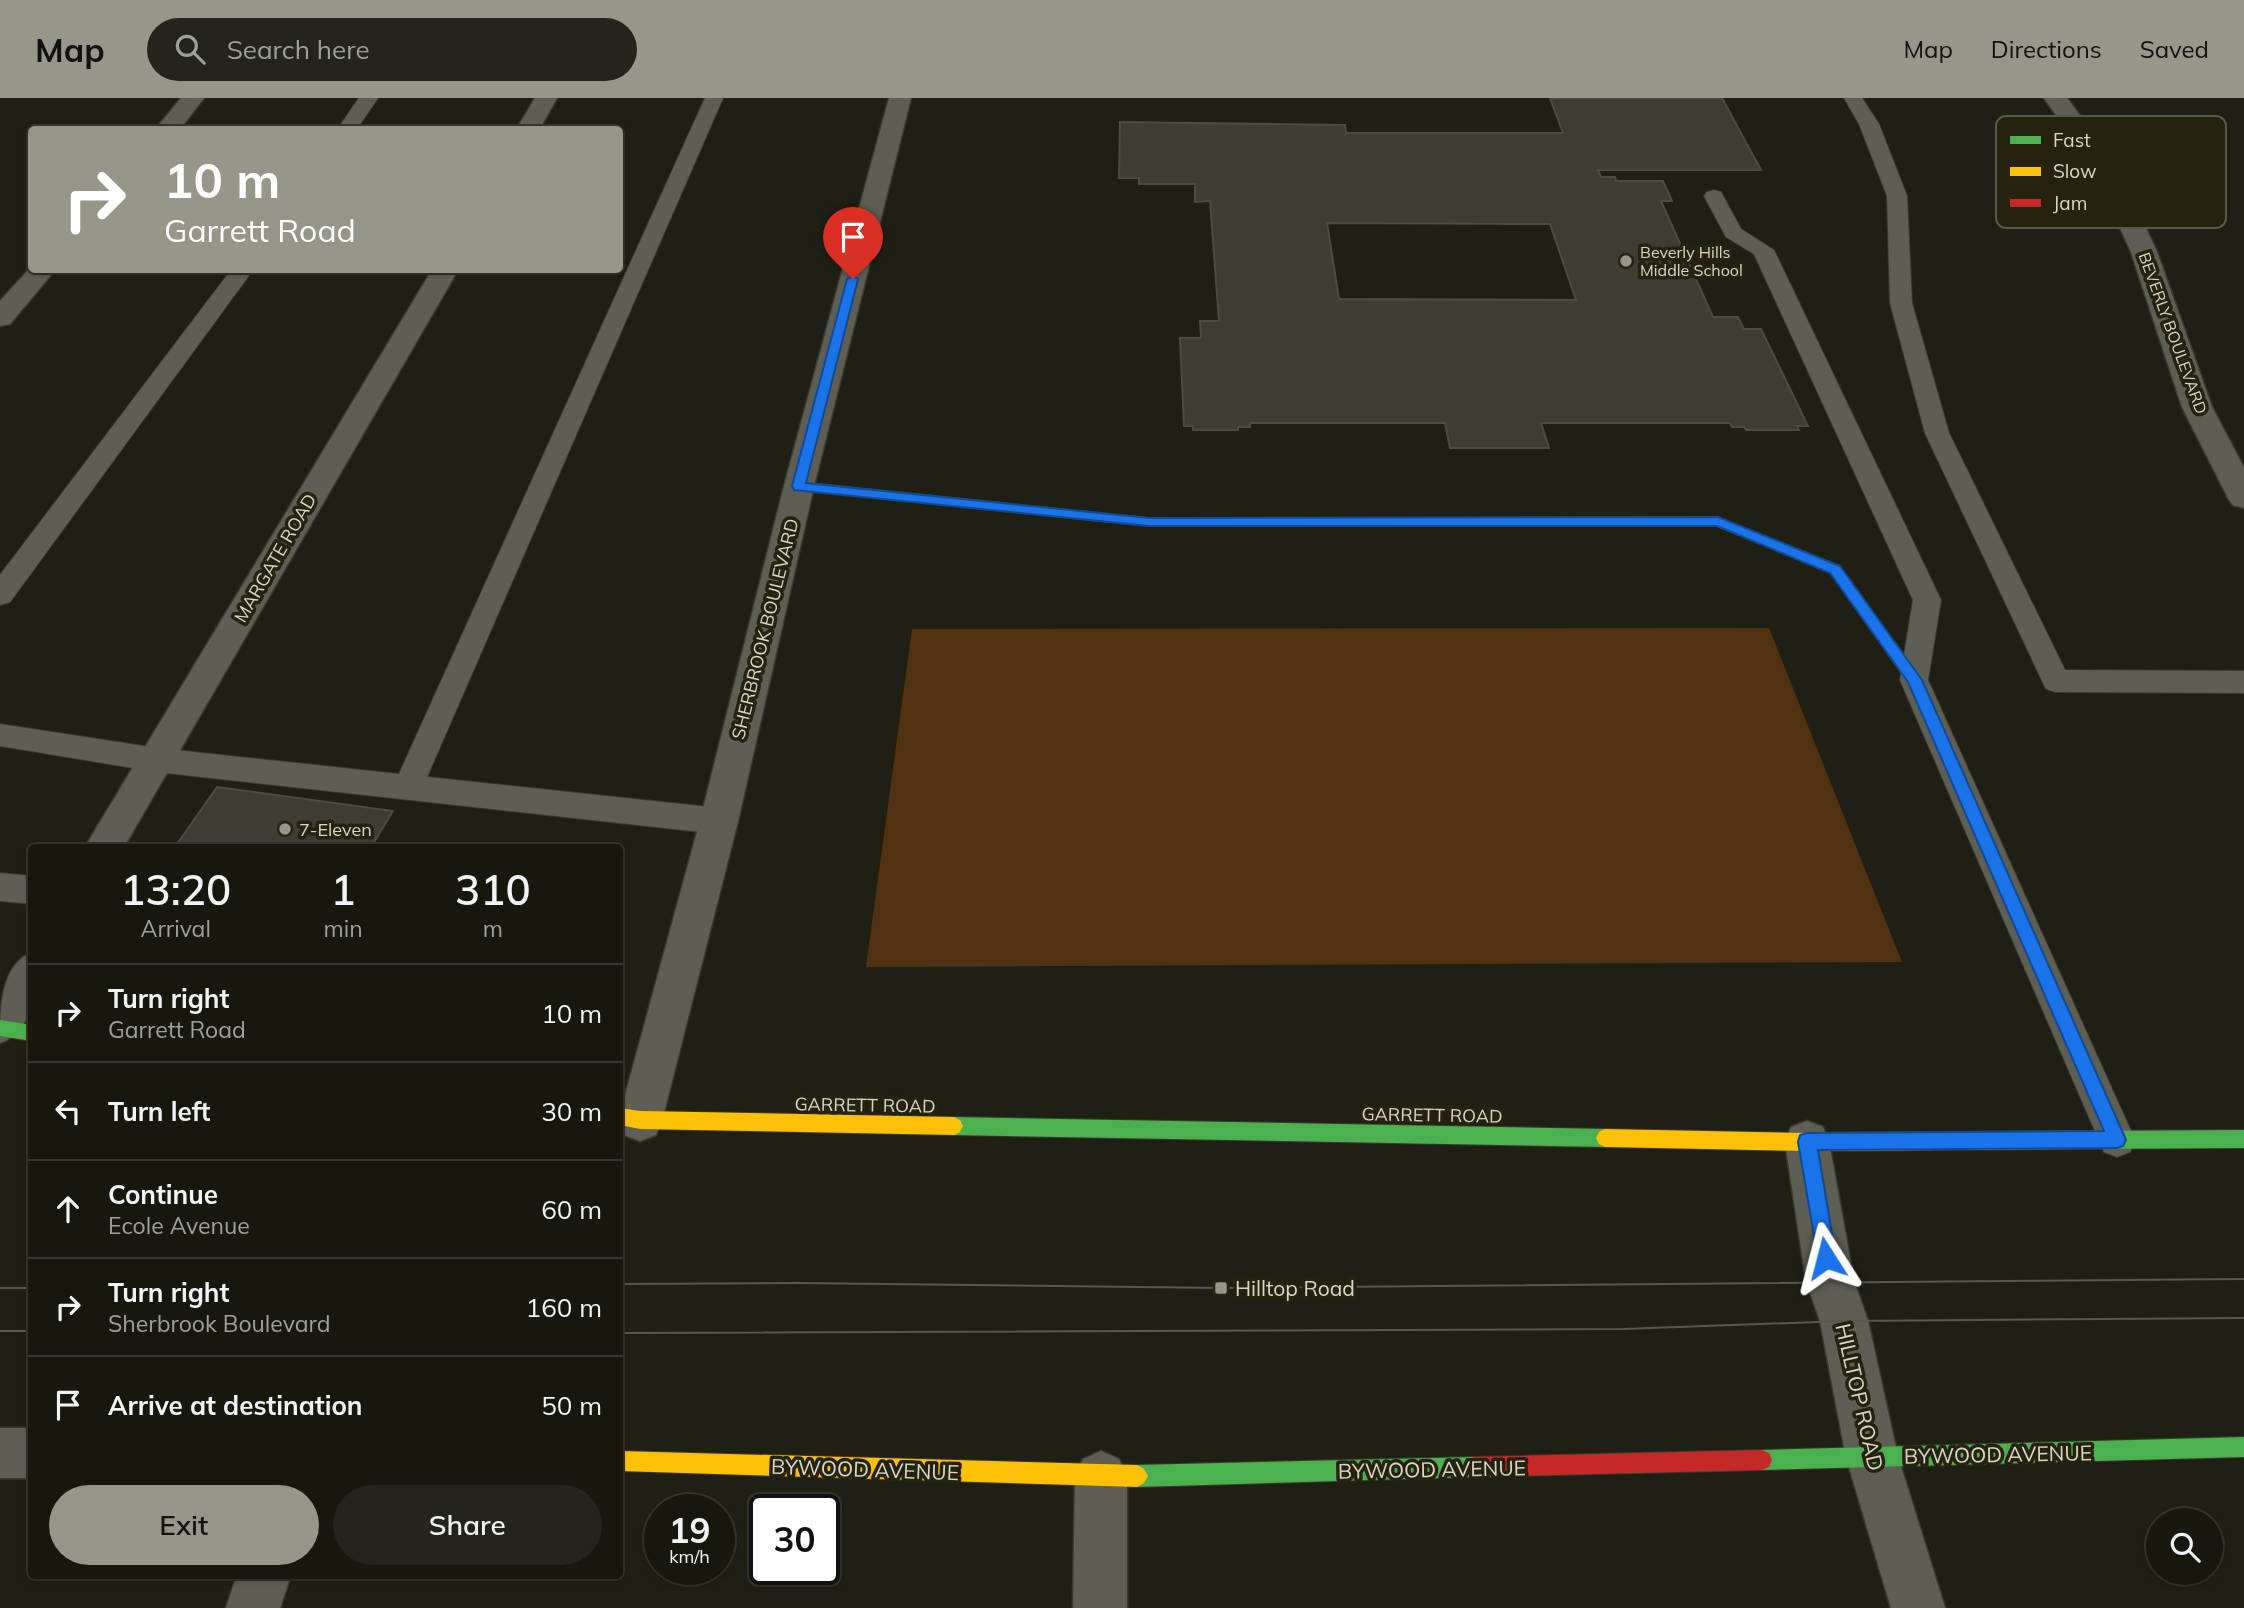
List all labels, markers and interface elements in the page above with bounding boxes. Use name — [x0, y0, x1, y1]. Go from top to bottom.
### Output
search box — [147, 18, 637, 81]
text: Map — [35, 29, 105, 70]
icon: search — [171, 30, 209, 68]
text: Search here — [227, 33, 370, 66]
text: Map — [1903, 34, 1953, 64]
text: Directions — [1991, 34, 2102, 64]
text: Saved — [2140, 34, 2209, 64]
legend — [1996, 116, 2226, 228]
text: Fast — [2053, 128, 2091, 152]
text: 10 m — [164, 149, 280, 210]
icon: right — [49, 154, 140, 245]
text: Slow — [2053, 159, 2097, 183]
text: Jam — [2053, 191, 2087, 215]
pin — [823, 207, 883, 279]
text: Garrett Road — [164, 210, 356, 250]
icon: arrive — [834, 218, 872, 256]
place label: Beverly Hills Middle School — [1640, 242, 1743, 280]
street label: BEVERLY BOULEVARD — [2134, 249, 2212, 417]
marker: Beverly Hills Middle School — [1618, 253, 1634, 269]
street label: MARGATE ROAD — [229, 489, 321, 627]
street label: SHERBROOK BOULEVARD — [726, 516, 804, 742]
place label: 7-Eleven — [299, 818, 372, 841]
marker: 7-Eleven — [277, 821, 293, 837]
text: 13:20 — [120, 863, 231, 916]
text: 1 — [330, 863, 356, 916]
text: 310 — [455, 863, 531, 916]
text: Arrival — [141, 914, 211, 943]
text: min — [323, 914, 363, 943]
text: m — [483, 914, 503, 943]
text: Turn right — [108, 982, 229, 1015]
icon: right — [49, 994, 87, 1032]
text: 10 m — [541, 997, 602, 1030]
text: Garrett Road — [108, 1015, 246, 1044]
icon: left — [49, 1092, 87, 1130]
street label: GARRETT ROAD — [794, 1092, 936, 1118]
text: Turn left — [108, 1095, 210, 1128]
text: 30 m — [541, 1095, 602, 1128]
street label: GARRETT ROAD — [1361, 1102, 1503, 1128]
text: Continue — [108, 1178, 218, 1211]
icon: ahead — [49, 1190, 87, 1228]
text: 60 m — [541, 1193, 602, 1226]
text: Ecole Avenue — [108, 1211, 250, 1240]
position arrow — [1789, 1221, 1863, 1295]
place label: Hilltop Road — [1235, 1275, 1355, 1301]
text: Turn right — [108, 1276, 229, 1309]
marker: Hilltop Road — [1213, 1280, 1229, 1296]
icon: right — [49, 1288, 87, 1326]
text: 160 m — [526, 1291, 602, 1324]
text: Sherbrook Boulevard — [108, 1309, 330, 1338]
street label: HILLTOP ROAD — [1830, 1321, 1890, 1473]
icon: arrive — [49, 1386, 87, 1424]
text: Arrive at destination — [108, 1389, 363, 1422]
text: 50 m — [541, 1389, 602, 1422]
street label: BYWOOD AVENUE — [1904, 1439, 2092, 1469]
street label: BYWOOD AVENUE — [771, 1453, 959, 1485]
street label: BYWOOD AVENUE — [1338, 1454, 1526, 1484]
button: Exit — [49, 1485, 319, 1565]
button: Share — [333, 1485, 602, 1565]
speed limit sign: 30 — [749, 1494, 840, 1585]
text: 19 — [668, 1508, 711, 1552]
map controls — [2146, 1508, 2223, 1585]
button: search — [2146, 1508, 2223, 1585]
text: km/h — [669, 1545, 710, 1568]

